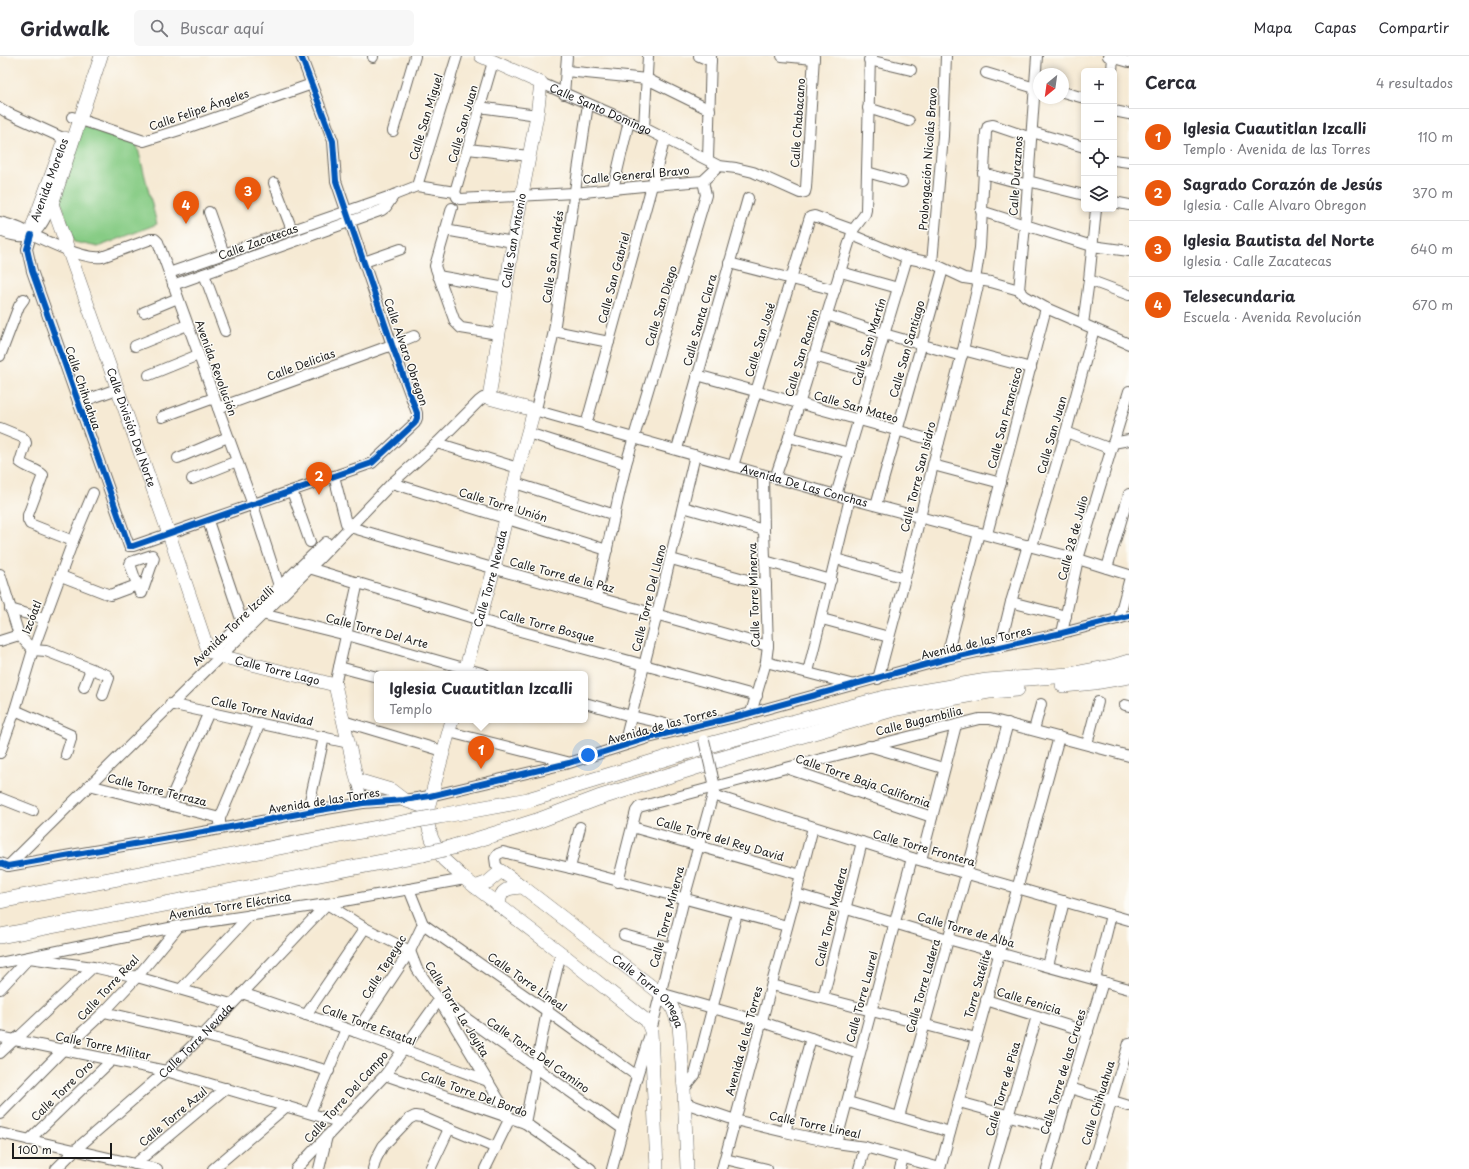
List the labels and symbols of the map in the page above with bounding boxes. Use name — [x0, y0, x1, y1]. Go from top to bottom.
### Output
north arrow — [1033, 68, 1069, 104]
street label: Calle San Miguel — [404, 72, 447, 162]
street label: Calle Chabacano — [786, 78, 809, 168]
street label: Calle Santo Domingo — [547, 79, 655, 139]
street label: Calle San Juan — [443, 83, 482, 165]
street label: Calle Felipe Ángeles — [147, 84, 251, 135]
street label: Prolongación Nicolás Bravo — [914, 87, 941, 231]
street label: Calle Duraznos — [1004, 135, 1027, 217]
street label: Avenida Morelos — [26, 136, 72, 224]
street label: Calle General Bravo — [582, 161, 690, 188]
pin: 3 — [235, 177, 261, 210]
pin: 4 — [173, 191, 199, 224]
street label: Calle San Antonio — [497, 192, 530, 289]
street label: Calle San Andrés — [538, 209, 567, 304]
street label: Calle Zacatecas — [216, 219, 300, 264]
street label: Calle San Gabriel — [593, 230, 634, 325]
street label: Calle San Diego — [640, 263, 681, 348]
street label: Calle Santa Clara — [678, 272, 721, 368]
street label: Calle Alvaro Obregon — [380, 296, 433, 408]
street label: Calle San Martín — [847, 296, 890, 388]
street label: Calle San Santiago — [884, 298, 929, 400]
street label: Calle San José — [740, 300, 779, 379]
street label: Calle San Ramón — [780, 307, 823, 399]
street label: Avenida Revolución — [191, 317, 242, 418]
street label: Calle Chihuahua — [61, 344, 106, 432]
street label: Calle Delicias — [264, 344, 337, 385]
street label: Calle División Del Norte — [103, 365, 161, 489]
street label: Calle San Francisco — [983, 365, 1026, 470]
street label: Calle San Mateo — [812, 386, 900, 427]
street label: Calle San Juan — [1032, 394, 1071, 476]
street label: Calle Torre San Isidro — [896, 420, 940, 534]
street label: Avenida De Las Conchas — [739, 460, 870, 511]
pin: 2 — [306, 462, 332, 495]
street label: Calle Torre Unión — [457, 483, 550, 526]
street label: Calle 28 de Julio — [1053, 493, 1092, 582]
street label: Calle Torre Nevada — [469, 527, 511, 629]
street label: Calle Torre Del Llano — [627, 542, 670, 653]
street label: Calle Torre Minerva — [743, 542, 764, 648]
street label: Calle Torre de la Paz — [508, 552, 616, 597]
street label: Avenida Torre Izcalli — [188, 582, 277, 669]
street label: Izcóatl — [17, 598, 46, 636]
street label: Calle Torre Bosque — [498, 605, 597, 646]
street label: Calle Torre Del Arte — [324, 609, 431, 652]
street label: Avenida de las Torres — [919, 622, 1033, 663]
street label: Calle Torre Lago — [233, 651, 322, 689]
street label: Calle Torre Navidad — [209, 691, 315, 730]
street label: Calle Bugambilia — [874, 701, 964, 740]
street label: Avenida de las Torres — [605, 703, 719, 748]
pin: 1 — [468, 736, 494, 769]
your location — [578, 745, 598, 765]
street label: Calle Torre Baja California — [793, 749, 934, 812]
street label: Calle Torre Terraza — [105, 769, 210, 810]
street label: Avenida de las Torres — [267, 783, 381, 818]
street label: Calle Torre del Rey David — [654, 812, 786, 865]
street label: Calle Torre Frontera — [871, 825, 978, 871]
street label: Calle Torre Minerva — [645, 864, 688, 970]
street label: Calle Torre Madera — [810, 865, 851, 968]
street label: Avenida Torre Eléctrica — [168, 887, 292, 924]
street label: Calle Torre de Alba — [915, 907, 1017, 952]
street label: Calle Tepeyac — [357, 931, 410, 1002]
street label: Calle Torre Ladera — [901, 936, 944, 1035]
street label: Torre Satélite — [960, 947, 996, 1020]
street label: Calle Torre Lineal — [484, 948, 570, 1015]
street label: Calle Torre Laurel — [841, 949, 882, 1044]
street label: Calle Torre Omega — [609, 950, 688, 1030]
street label: Calle Torre Real — [73, 951, 143, 1024]
street label: Calle Torre La Joyita — [421, 958, 494, 1060]
street label: Calle Fenicia — [995, 983, 1064, 1019]
street label: Avenida de las Torres — [721, 984, 766, 1098]
street label: Calle Torre Nevada — [154, 998, 238, 1082]
street label: Calle Torre Estatal — [320, 1000, 419, 1049]
street label: Calle Torre de las Cruces — [1035, 1007, 1090, 1137]
street label: Calle Torre Del Camino — [483, 1013, 593, 1097]
street label: Calle Torre Militar — [54, 1027, 152, 1064]
street label: Calle Torre de Pisa — [981, 1039, 1024, 1138]
street label: Calle Torre Del Campo — [300, 1047, 392, 1146]
street label: Calle Torre Oro — [27, 1056, 97, 1125]
street label: Calle Chihuahua — [1077, 1058, 1119, 1147]
street label: Calle Torre Del Bordo — [418, 1066, 530, 1121]
street label: Calle Torre Azul — [135, 1083, 211, 1150]
street label: Calle Torre Lineal — [768, 1107, 862, 1143]
scale bar — [12, 1141, 112, 1160]

